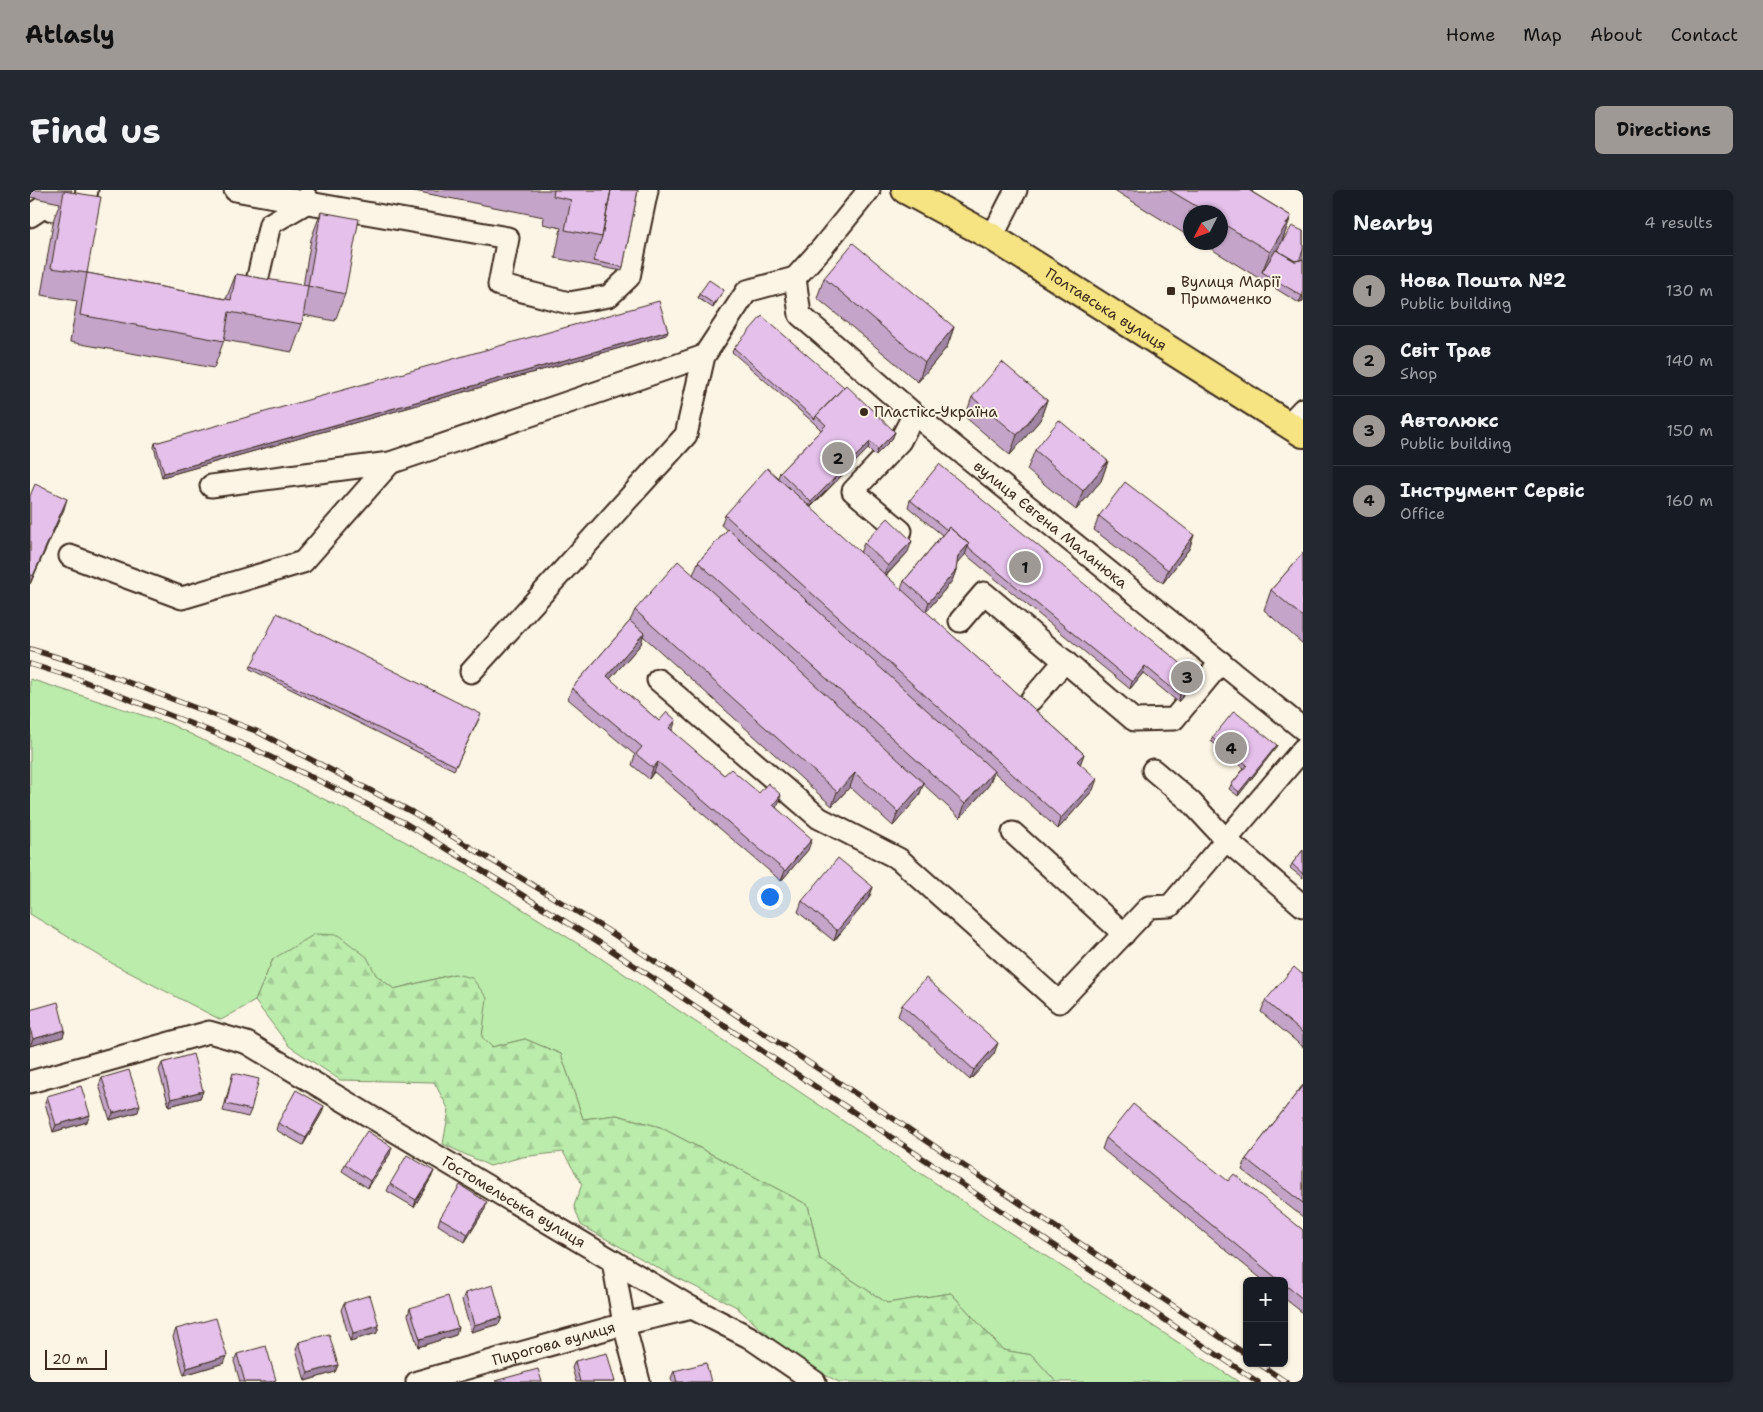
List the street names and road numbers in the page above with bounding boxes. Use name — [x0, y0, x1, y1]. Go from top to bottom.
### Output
street label: Полтавська вулиця — [1041, 263, 1171, 355]
street label: вулиця Євгена Маланюка — [969, 456, 1132, 593]
street label: Гостомельська вулиця — [438, 1151, 589, 1252]
street label: Пирогова вулиця — [490, 1317, 617, 1370]

